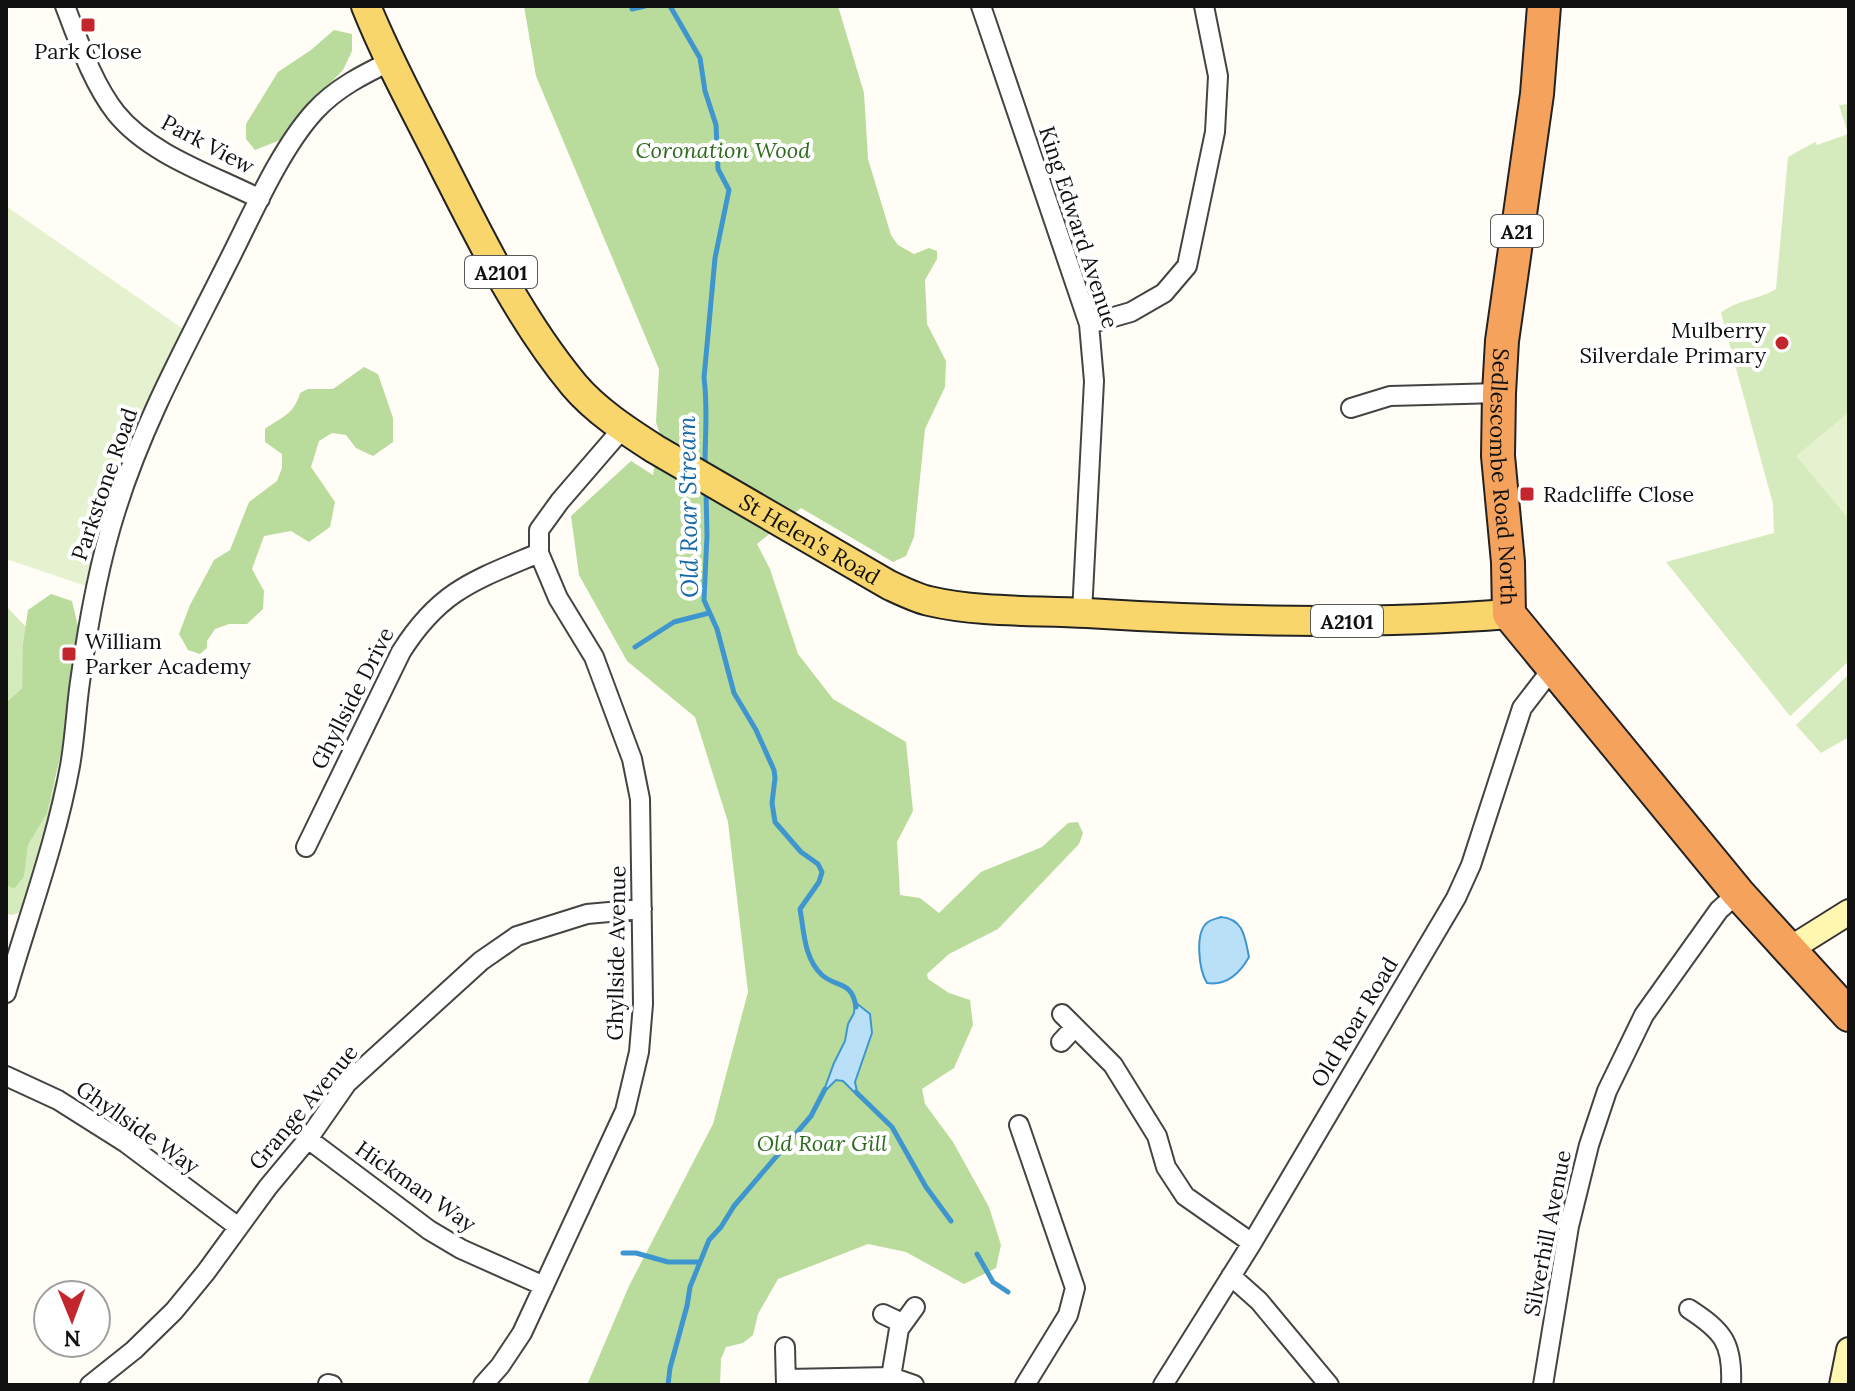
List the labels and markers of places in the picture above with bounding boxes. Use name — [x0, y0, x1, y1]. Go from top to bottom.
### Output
marker: Park Close — [79, 16, 97, 34]
place label: Park Close — [34, 37, 142, 65]
place label: Mulberry Silverdale Primary — [1580, 316, 1766, 369]
marker: Mulberry Silverdale Primary — [1773, 334, 1791, 352]
place label: Radcliffe Close — [1543, 480, 1694, 508]
marker: Radcliffe Close — [1518, 485, 1536, 503]
place label: William Parker Academy — [85, 627, 251, 680]
marker: William Parker Academy — [60, 645, 78, 663]

